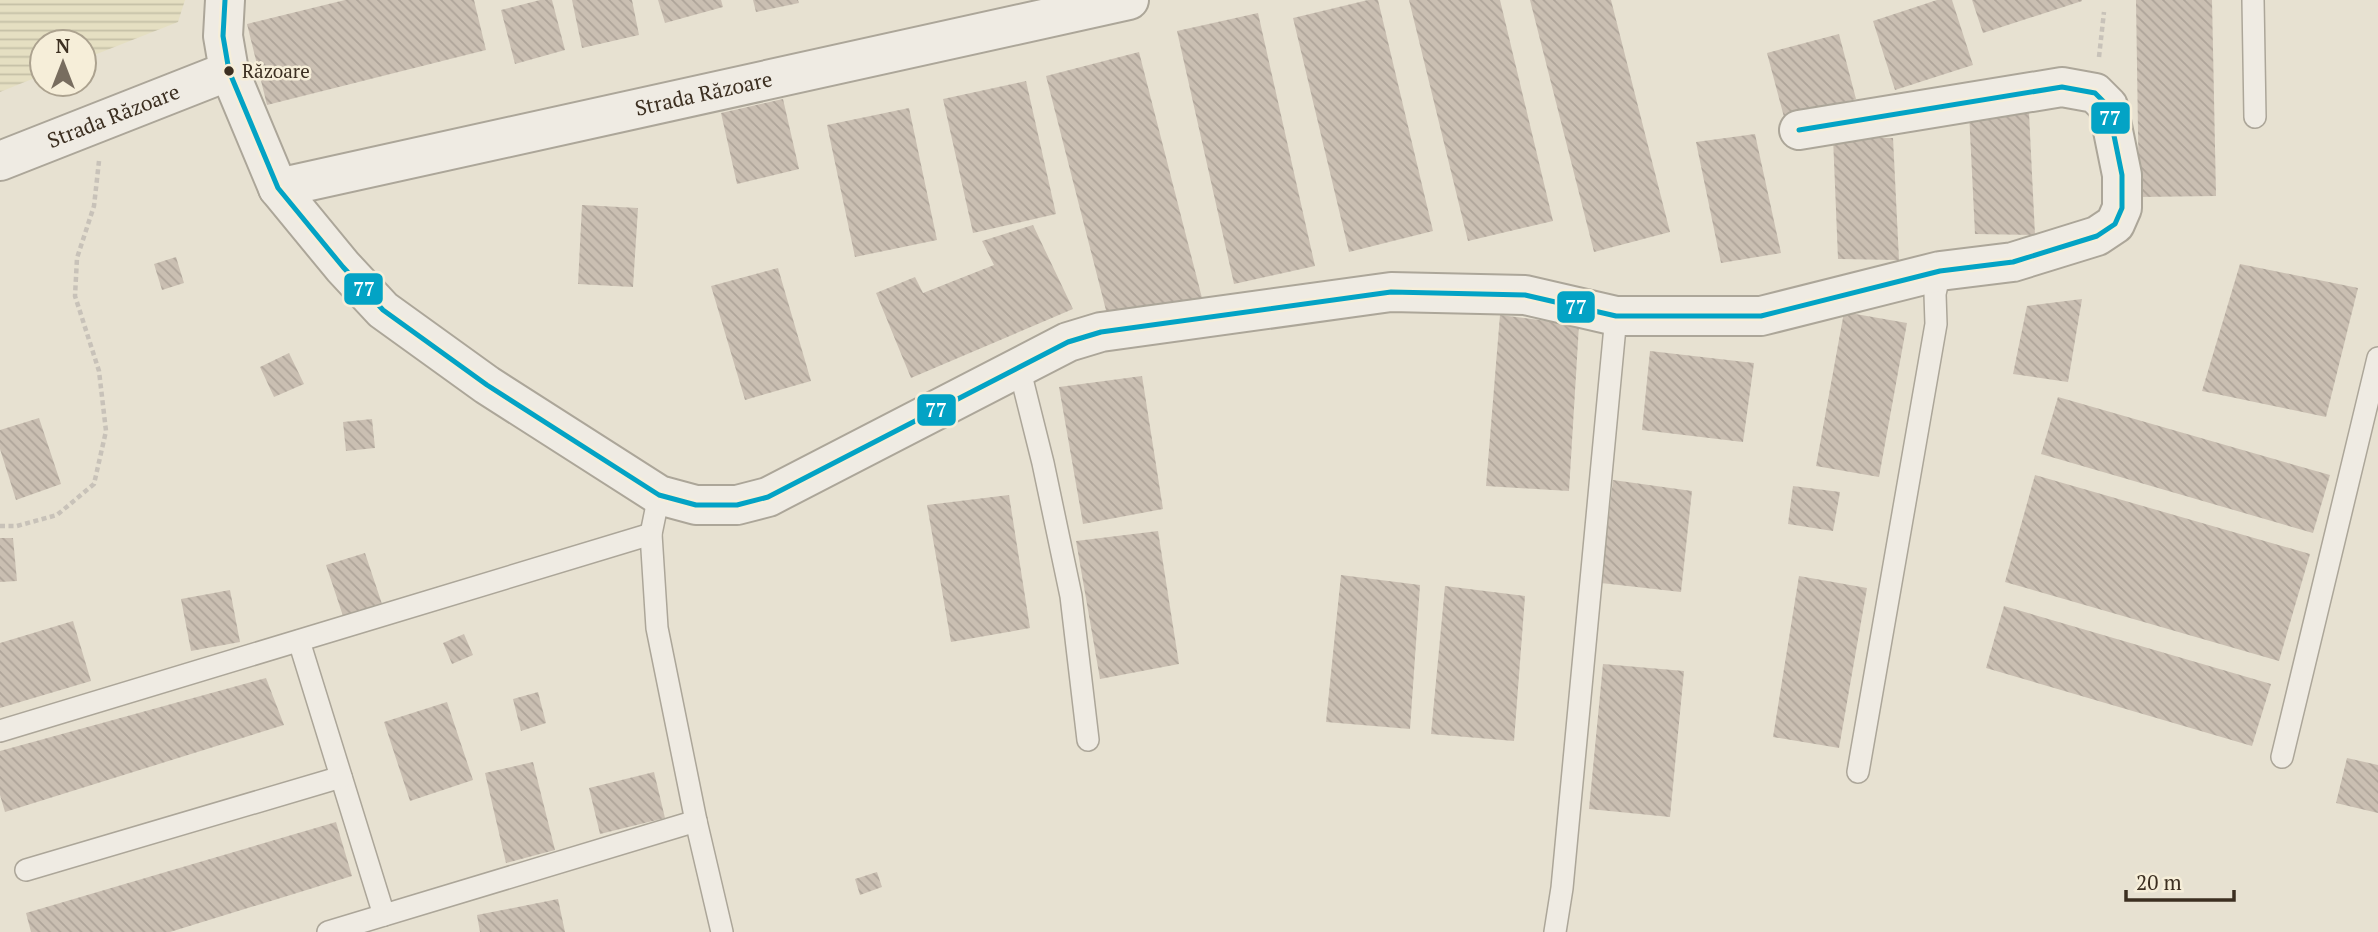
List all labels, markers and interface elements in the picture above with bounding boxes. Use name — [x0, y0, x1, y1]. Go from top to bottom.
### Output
north arrow — [28, 28, 98, 98]
text: N — [56, 33, 71, 58]
place label: Răzoare — [242, 58, 310, 83]
marker: Răzoare — [222, 64, 236, 78]
street label: Strada Răzoare — [632, 64, 775, 122]
street label: Strada Răzoare — [43, 77, 183, 154]
line badge: 77 — [2090, 101, 2131, 135]
text: 77 — [2099, 105, 2121, 130]
line badge: 77 — [343, 272, 384, 306]
text: 77 — [353, 276, 375, 301]
line badge: 77 — [1556, 290, 1596, 324]
text: 77 — [1565, 294, 1587, 319]
line badge: 77 — [916, 393, 957, 427]
text: 77 — [925, 397, 947, 422]
scale bar — [2126, 858, 2234, 902]
text: 20 m — [2136, 868, 2182, 896]

